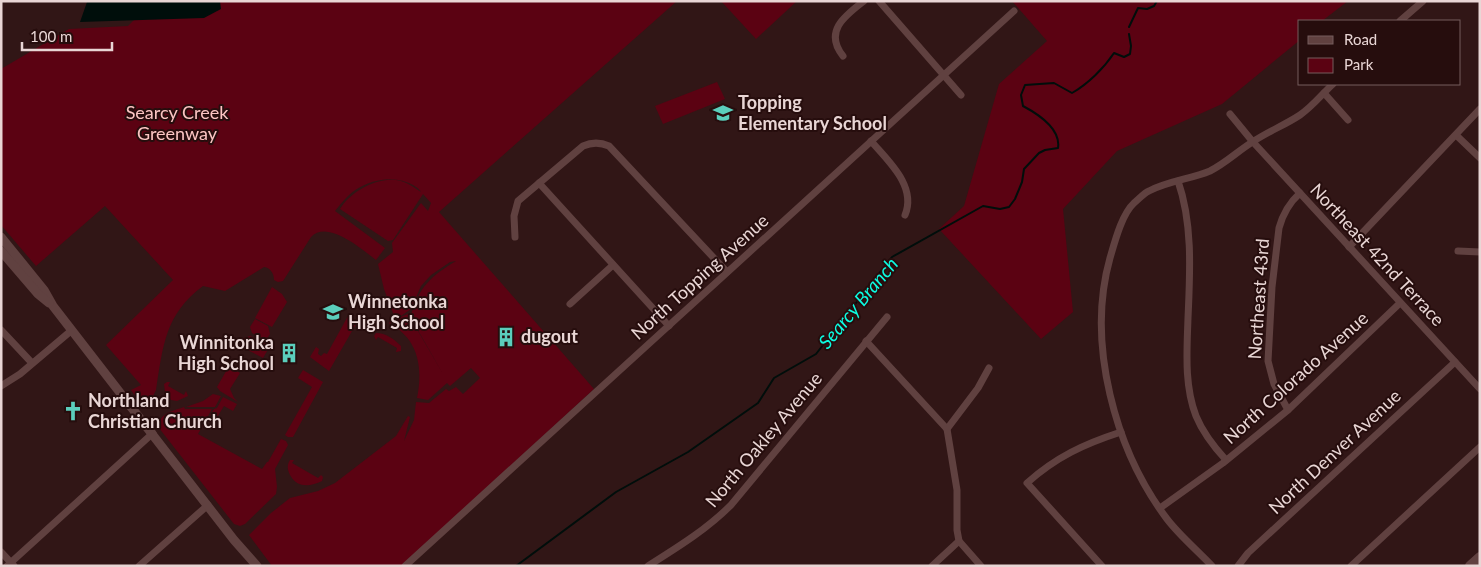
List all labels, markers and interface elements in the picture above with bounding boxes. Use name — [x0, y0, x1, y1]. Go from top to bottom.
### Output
scale bar — [22, 20, 112, 52]
legend — [1298, 20, 1461, 85]
text: 100 m — [30, 27, 72, 45]
text: Road — [1344, 30, 1377, 48]
text: Park — [1344, 55, 1374, 73]
place label: Topping Elementary School — [738, 91, 887, 134]
park label: Searcy Creek Greenway — [126, 101, 229, 144]
school or university icon: Topping Elementary School — [712, 102, 734, 124]
street label: Northeast 42nd Terrace — [1306, 178, 1450, 330]
street label: North Topping Avenue — [626, 209, 772, 344]
street label: Northeast 43rd — [1243, 238, 1273, 360]
water label: Searcy Branch — [813, 252, 902, 353]
place label: Winnetonka High School — [348, 290, 447, 333]
school or university icon: Winnetonka High School — [322, 301, 344, 323]
street label: North Colorado Avenue — [1218, 306, 1372, 448]
place label: dugout — [521, 325, 578, 347]
building icon: dugout — [495, 326, 517, 348]
place label: Winnitonka High School — [178, 331, 274, 374]
building icon: Winnitonka High School — [278, 342, 300, 364]
street label: North Oakley Avenue — [700, 367, 826, 511]
street label: North Denver Avenue — [1264, 384, 1405, 518]
place label: Northland Christian Church — [88, 389, 222, 432]
church icon: Northland Christian Church — [62, 400, 84, 422]

